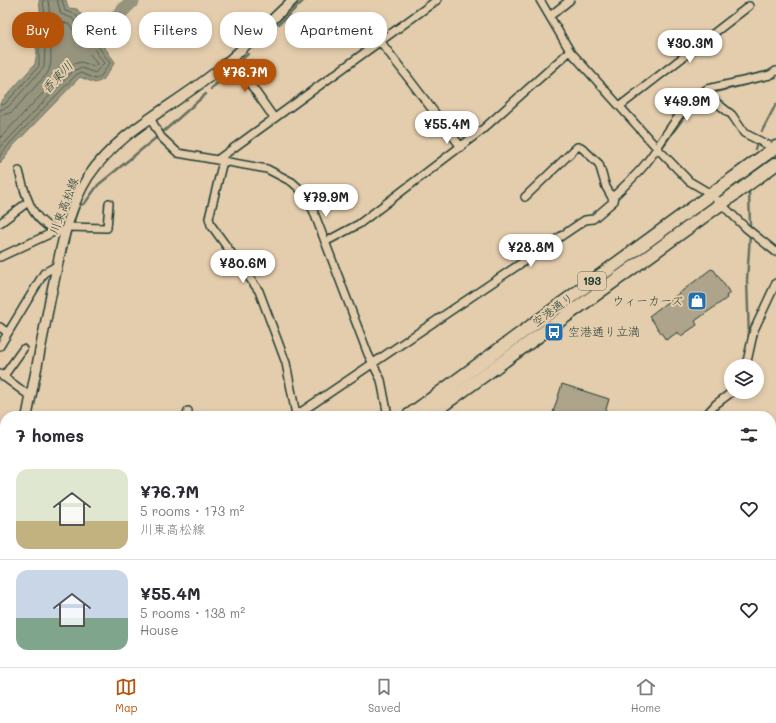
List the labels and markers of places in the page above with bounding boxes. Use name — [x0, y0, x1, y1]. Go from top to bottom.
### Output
pin: ¥30.3M — [657, 30, 723, 64]
pin: ¥76.7M — [212, 59, 278, 93]
pin: ¥49.9M — [654, 88, 720, 122]
pin: ¥55.4M — [414, 111, 480, 145]
pin: ¥79.9M — [293, 184, 359, 218]
pin: ¥28.8M — [498, 234, 564, 268]
pin: ¥80.6M — [210, 250, 276, 284]
shop icon: ウィーカーズ — [686, 290, 708, 312]
place label: ウィーカーズ — [612, 292, 683, 308]
bus stop icon: 空港通り立満 — [543, 321, 565, 343]
place label: 空港通り立満 — [568, 323, 640, 339]

